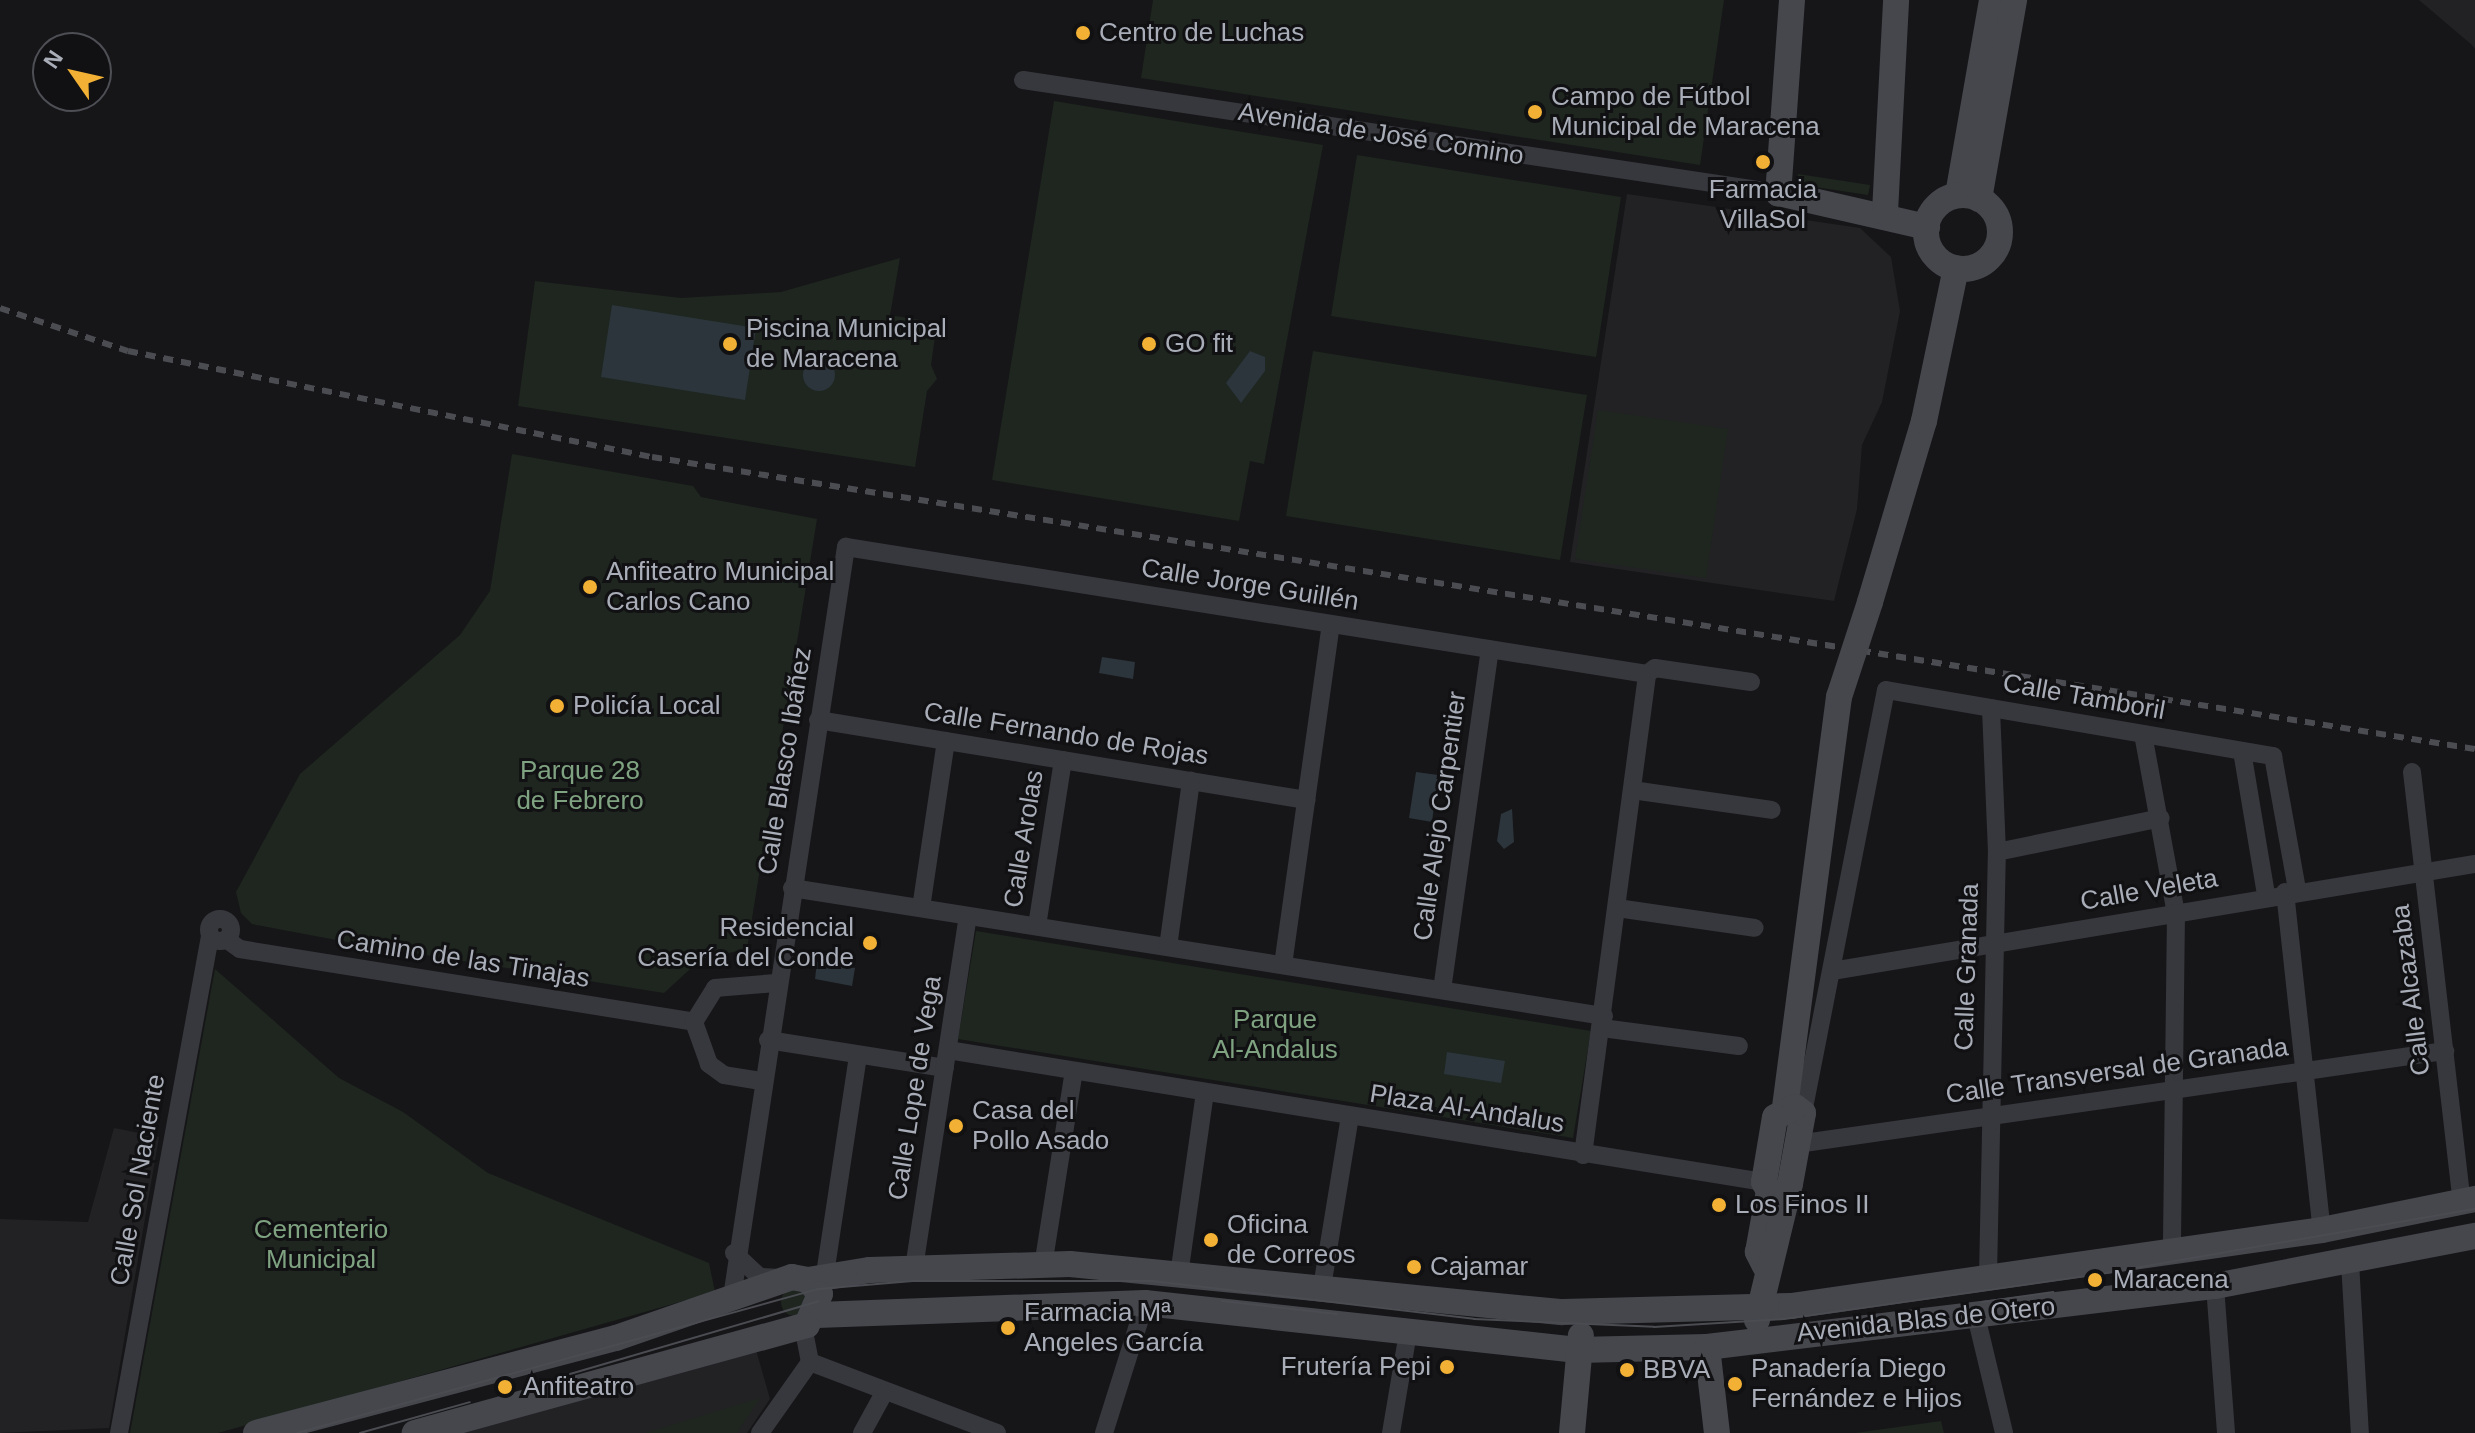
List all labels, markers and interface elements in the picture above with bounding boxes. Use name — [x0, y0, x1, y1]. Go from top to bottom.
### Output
place label: Centro de Luchas — [1099, 17, 1304, 49]
marker: Centro de Luchas — [1074, 24, 1092, 42]
north arrow — [32, 32, 112, 112]
text: N — [39, 46, 68, 73]
place label: Campo de Fútbol Municipal de Maracena — [1551, 81, 1820, 142]
street label: Avenida de José Comino — [1236, 96, 1526, 172]
marker: Campo de Fútbol Municipal de Maracena — [1526, 103, 1544, 121]
marker: Farmacia VillaSol — [1754, 153, 1772, 171]
place label: Farmacia VillaSol — [1709, 174, 1817, 236]
place label: Piscina Municipal de Maracena — [746, 313, 947, 374]
place label: GO fit — [1165, 328, 1233, 360]
marker: Piscina Municipal de Maracena — [721, 335, 739, 353]
marker: GO fit — [1140, 335, 1158, 353]
street label: Calle Jorge Guillén — [1139, 552, 1361, 618]
place label: Anfiteatro Municipal Carlos Cano — [606, 556, 834, 618]
marker: Anfiteatro Municipal Carlos Cano — [581, 578, 599, 596]
street label: Calle Blasco Ibáñez — [752, 645, 818, 877]
street label: Calle Tamboril — [2000, 667, 2168, 727]
street label: Calle Alejo Carpentier — [1407, 689, 1473, 943]
place label: Policía Local — [573, 690, 720, 722]
street label: Calle Fernando de Rojas — [922, 696, 1210, 772]
marker: Policía Local — [548, 697, 566, 715]
park label: Parque 28 de Febrero — [516, 755, 644, 816]
street label: Calle Arolas — [998, 767, 1050, 911]
street label: Calle Veleta — [2078, 863, 2220, 917]
street label: Calle Granada — [1948, 883, 1986, 1051]
street label: Calle Alcazaba — [2385, 902, 2437, 1078]
place label: Residencial Casería del Conde — [637, 912, 854, 974]
street label: Camino de las Tinajas — [334, 924, 592, 994]
marker: Residencial Casería del Conde — [861, 934, 879, 952]
street label: Calle Lope de Vega — [882, 973, 948, 1203]
park label: Parque Al-Andalus — [1212, 1004, 1338, 1066]
street label: Calle Transversal de Granada — [1944, 1031, 2290, 1111]
street label: Calle Sol Naciente — [104, 1072, 172, 1288]
street label: Plaza Al-Andalus — [1367, 1078, 1567, 1140]
place label: Casa del Pollo Asado — [972, 1095, 1111, 1156]
marker: Casa del Pollo Asado — [947, 1117, 965, 1135]
place label: Los Finos II — [1735, 1189, 1869, 1221]
marker: Los Finos II — [1710, 1196, 1728, 1214]
place label: Oficina de Correos — [1227, 1209, 1356, 1270]
park label: Cementerio Municipal — [254, 1214, 388, 1276]
marker: Oficina de Correos — [1202, 1231, 1220, 1249]
place label: Cajamar — [1430, 1251, 1528, 1283]
marker: Cajamar — [1405, 1258, 1423, 1276]
place label: Maracena — [2113, 1264, 2229, 1296]
marker: Maracena — [2084, 1269, 2106, 1291]
street label: Avenida Blas de Otero — [1795, 1291, 2057, 1349]
place label: Farmacia Mª Angeles García — [1024, 1297, 1203, 1358]
marker: Farmacia Mª Angeles García — [999, 1319, 1017, 1337]
place label: Frutería Pepi — [1281, 1351, 1431, 1383]
place label: Panadería Diego Fernández e Hijos — [1751, 1353, 1962, 1414]
place label: BBVA — [1643, 1354, 1710, 1386]
marker: Frutería Pepi — [1438, 1358, 1456, 1376]
marker: BBVA — [1618, 1361, 1636, 1379]
place label: Anfiteatro — [523, 1371, 634, 1403]
marker: Panadería Diego Fernández e Hijos — [1726, 1375, 1744, 1393]
marker: Anfiteatro — [494, 1376, 516, 1398]

